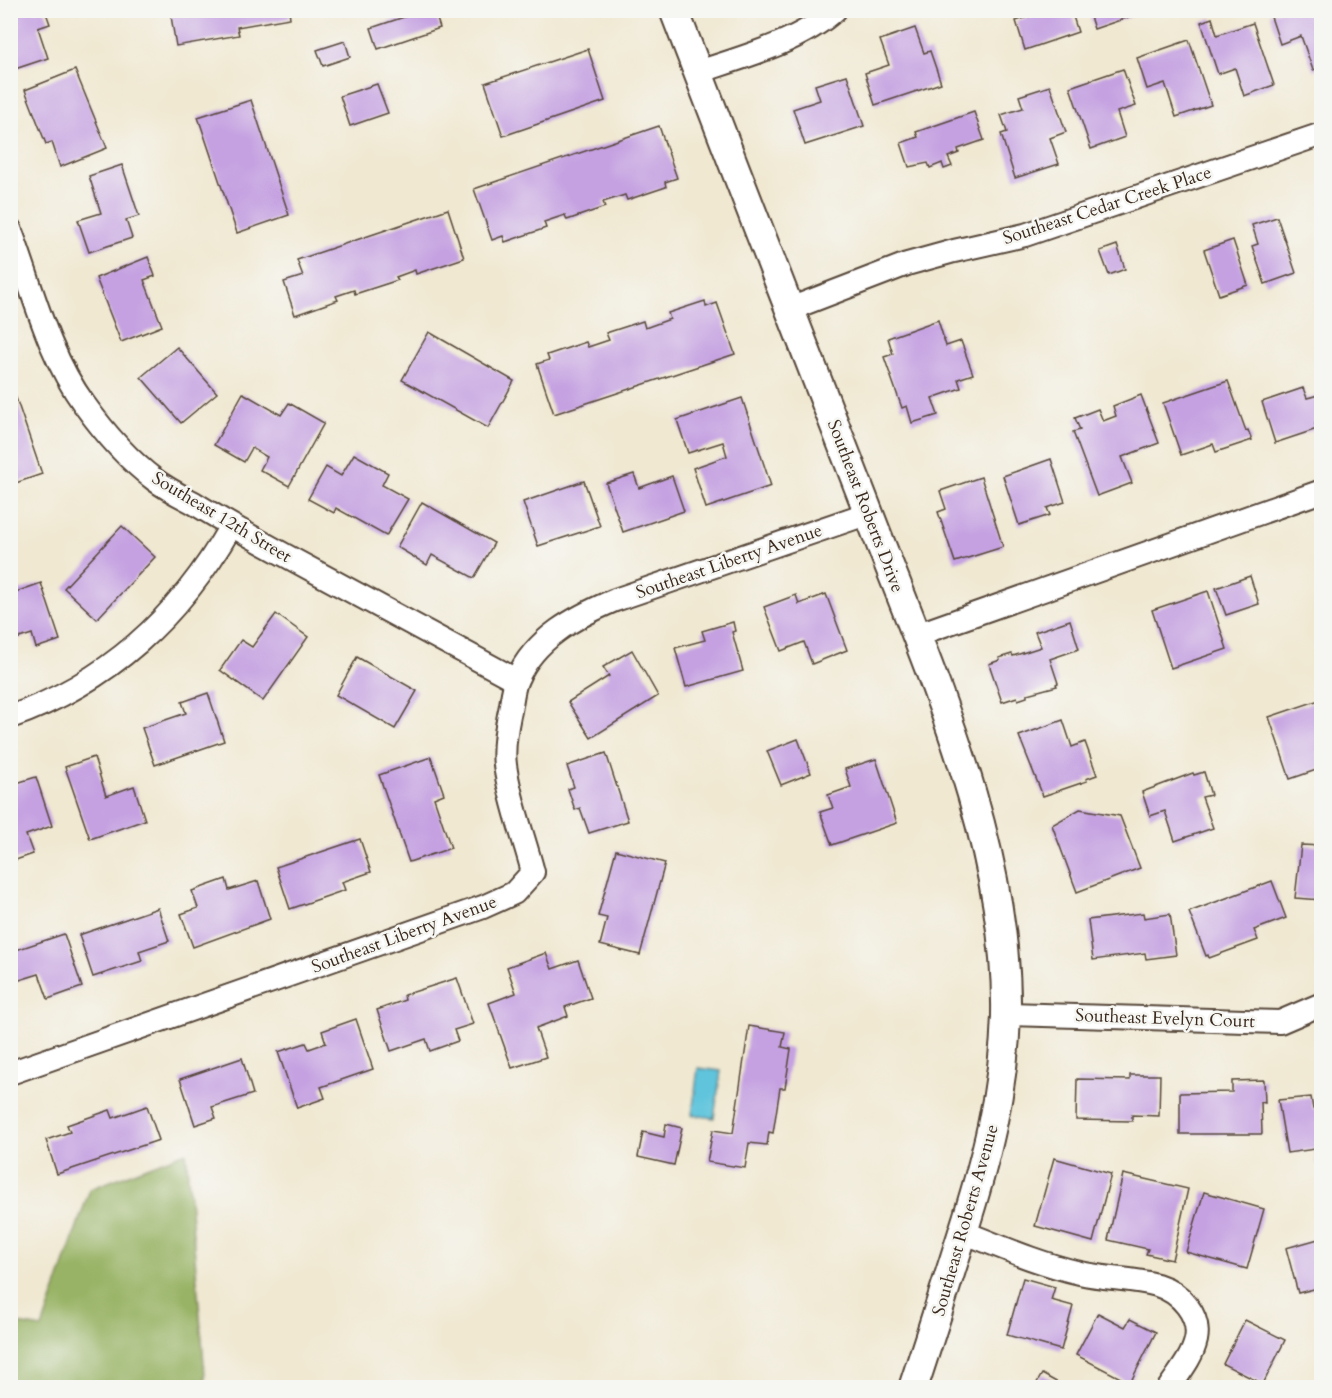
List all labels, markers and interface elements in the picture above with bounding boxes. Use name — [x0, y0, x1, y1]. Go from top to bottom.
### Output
street label: Southeast Cedar Creek Place — [1000, 160, 1215, 251]
street label: Southeast Roberts Drive — [821, 416, 910, 596]
street label: Southeast 12th Street — [147, 466, 297, 569]
street label: Southeast Liberty Avenue — [633, 518, 826, 605]
street label: Southeast Liberty Avenue — [308, 889, 500, 980]
street label: Southeast Evelyn Court — [1075, 1003, 1256, 1034]
street label: Southeast Roberts Avenue — [926, 1121, 1005, 1319]

